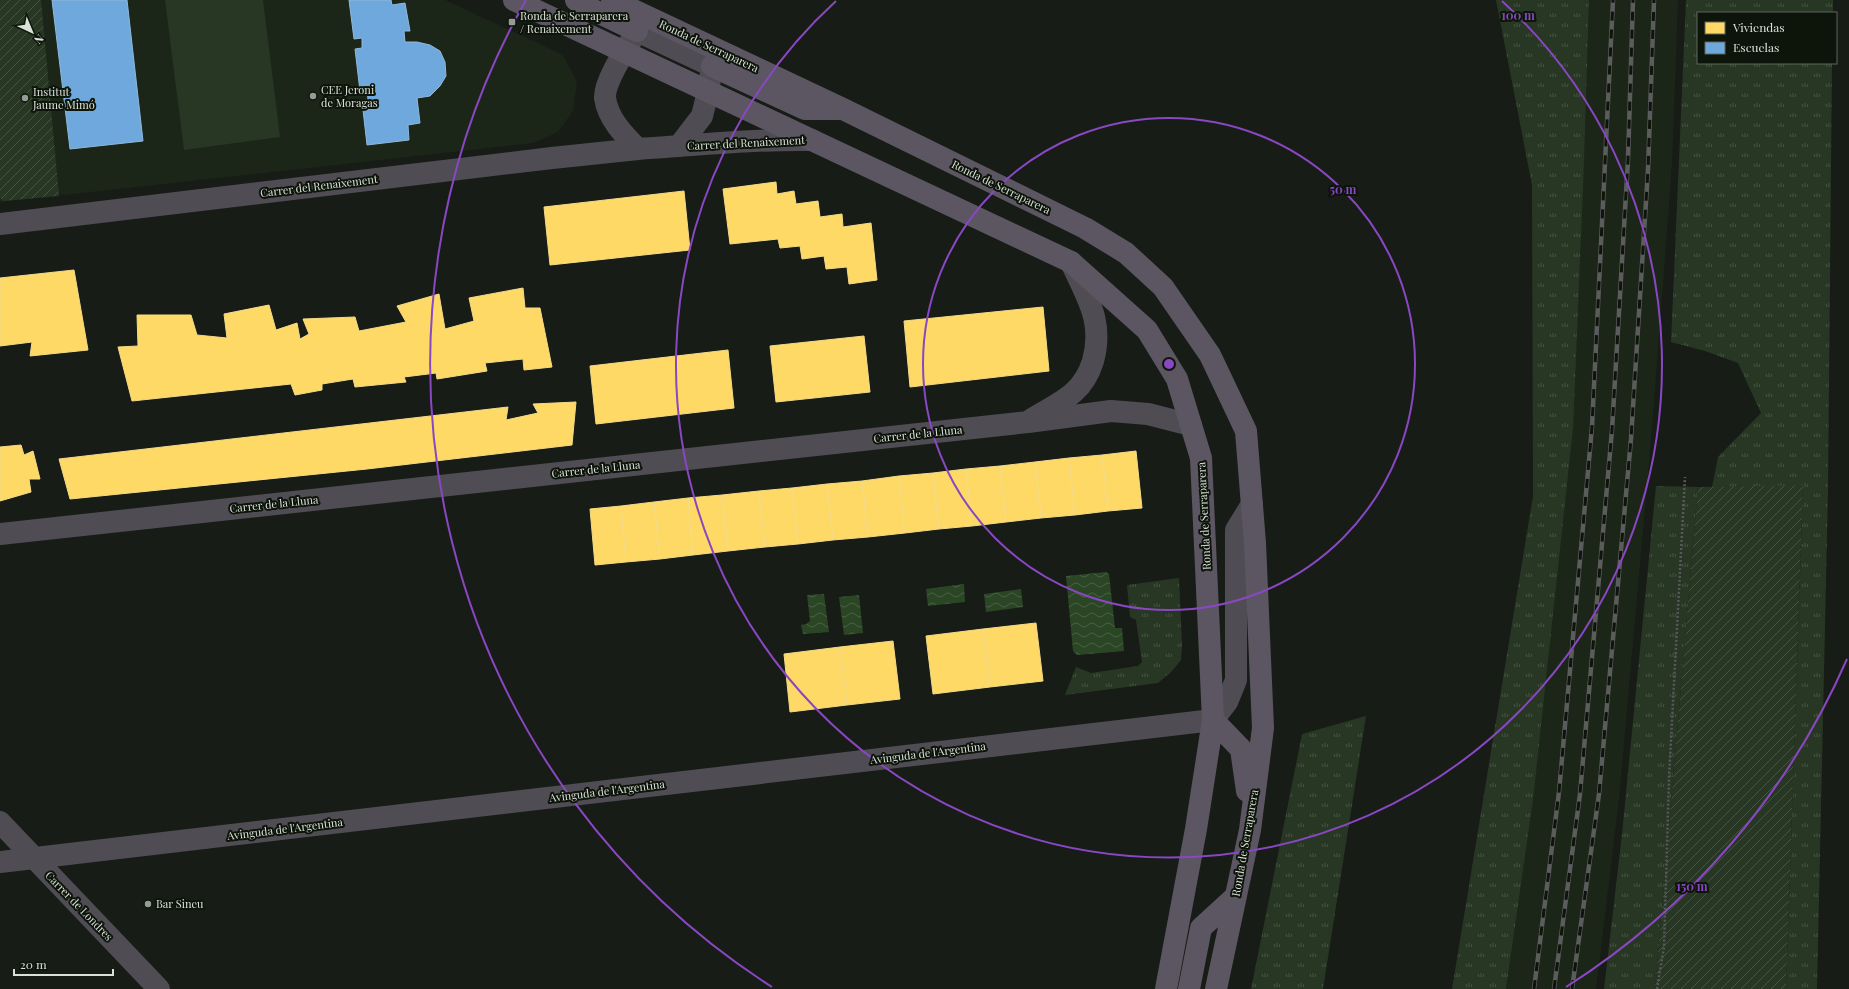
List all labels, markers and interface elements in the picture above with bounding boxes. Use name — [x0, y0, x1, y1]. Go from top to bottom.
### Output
text: 100 m — [1501, 7, 1535, 23]
place label: Ronda de Serraparera / Renaixement — [520, 8, 629, 36]
north arrow — [12, 12, 52, 52]
legend — [1697, 12, 1837, 64]
street label: Ronda de Serraparera — [657, 16, 762, 75]
marker: Ronda de Serraparera / Renaixement — [507, 17, 517, 27]
text: Viviendas — [1732, 19, 1785, 35]
text: N — [31, 31, 47, 48]
text: Escuelas — [1733, 39, 1779, 55]
place label: CEE Jeroni de Moragas — [321, 82, 378, 110]
place label: Institut Jaume Mimó — [32, 84, 95, 112]
marker: CEE Jeroni de Moragas — [308, 91, 318, 101]
marker: Institut Jaume Mimó — [20, 93, 30, 103]
street label: Carrer del Renaixement — [687, 132, 806, 153]
street label: Ronda de Serraparera — [949, 156, 1054, 217]
street label: Carrer del Renaixement — [259, 171, 379, 200]
text: 50 m — [1330, 181, 1357, 197]
centre of rings — [1162, 357, 1176, 371]
street label: Carrer de la Lluna — [873, 421, 964, 446]
street label: Carrer de la Lluna — [551, 456, 642, 481]
street label: Ronda de Serraparera — [1193, 461, 1214, 570]
street label: Carrer de la Lluna — [229, 491, 320, 516]
street label: Avinguda de l'Argentina — [868, 738, 987, 767]
street label: Avinguda de l'Argentina — [547, 776, 666, 805]
street label: Ronda de Serraparera — [1228, 788, 1261, 897]
street label: Avinguda de l'Argentina — [225, 814, 344, 843]
street label: Carrer de Londres — [42, 868, 116, 944]
text: 150 m — [1676, 878, 1708, 894]
place label: Bar Sineu — [156, 896, 204, 911]
marker: Bar Sineu — [143, 899, 153, 909]
scale bar — [14, 951, 113, 977]
text: 20 m — [20, 956, 47, 972]

